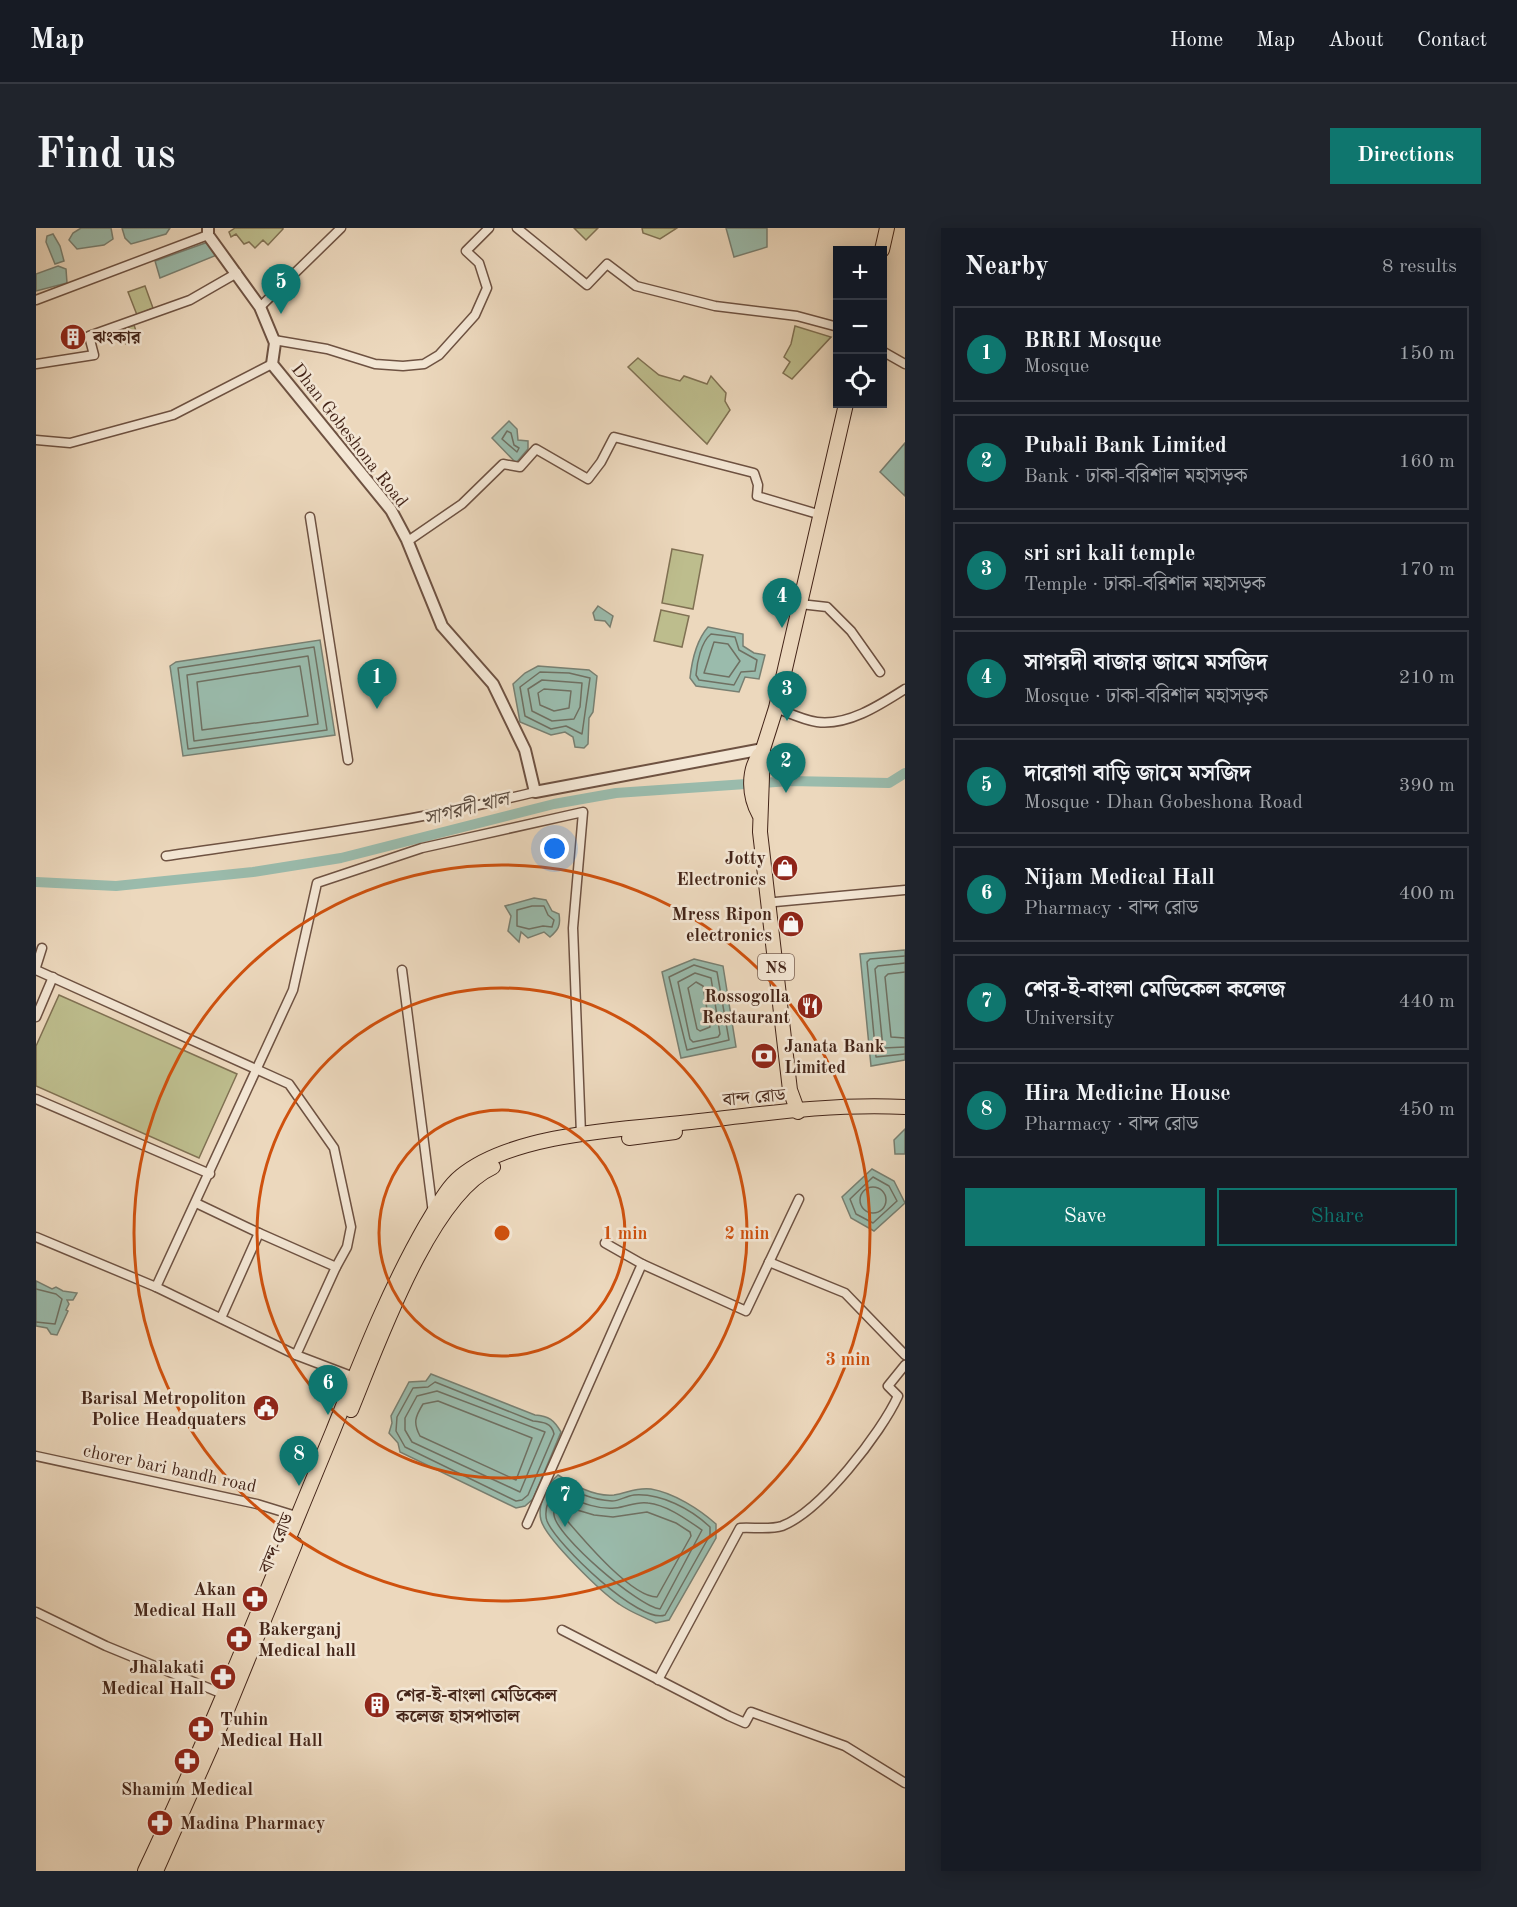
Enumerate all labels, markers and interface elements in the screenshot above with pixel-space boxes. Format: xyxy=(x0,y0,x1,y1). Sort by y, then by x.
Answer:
text: Map xyxy=(30,27,84,55)
text: Home xyxy=(1170,30,1223,51)
text: Map xyxy=(1256,30,1295,51)
text: About xyxy=(1328,30,1384,51)
text: Contact xyxy=(1417,30,1487,51)
button: Directions xyxy=(1330,128,1481,184)
text: Find us xyxy=(36,135,175,177)
map controls xyxy=(833,246,887,408)
button: + xyxy=(833,246,887,300)
text: Nearby xyxy=(965,254,1049,280)
text: 8 results xyxy=(1382,257,1457,277)
pin: 5 xyxy=(262,264,300,314)
button: − xyxy=(833,300,887,354)
building icon: ঝংকার xyxy=(58,322,88,352)
place label: ঝংকার xyxy=(92,329,142,347)
text: BRRI Mosque xyxy=(1024,330,1162,352)
text: 1 xyxy=(981,344,992,364)
text: 150 m xyxy=(1399,344,1455,364)
button: locate xyxy=(833,354,887,408)
text: Mosque xyxy=(1024,357,1089,377)
street label: Dhan Gobeshona Road xyxy=(288,360,411,511)
text: Pubali Bank Limited xyxy=(1024,435,1227,457)
text: 2 xyxy=(981,452,992,472)
text: 160 m xyxy=(1399,452,1455,472)
text: Bank · ঢাকা-বরিশাল মহাসড়ক xyxy=(1024,467,1248,487)
text: sri sri kali temple xyxy=(1024,543,1195,565)
text: 3 xyxy=(981,560,992,580)
text: 170 m xyxy=(1399,560,1455,580)
text: Temple · ঢাকা-বরিশাল মহাসড়ক xyxy=(1024,575,1266,595)
pin: 4 xyxy=(762,578,802,628)
text: সাগরদী বাজার জামে মসজিদ xyxy=(1024,652,1268,674)
pin: 1 xyxy=(358,660,396,709)
text: 4 xyxy=(981,668,992,688)
text: 210 m xyxy=(1399,668,1455,688)
pin: 3 xyxy=(768,672,807,721)
text: Mosque · ঢাকা-বরিশাল মহাসড়ক xyxy=(1024,687,1268,707)
pin: 2 xyxy=(766,744,806,793)
text: দারোগা বাড়ি জামে মসজিদ xyxy=(1024,763,1251,785)
text: 5 xyxy=(981,776,992,796)
text: 390 m xyxy=(1399,776,1455,796)
water label: সাগরদী খাল xyxy=(421,785,515,830)
text: Mosque · Dhan Gobeshona Road xyxy=(1024,793,1303,813)
your location xyxy=(540,834,569,863)
place label: Jotty Electronics xyxy=(676,850,766,889)
shop icon: Jotty Electronics xyxy=(770,853,800,883)
text: Nijam Medical Hall xyxy=(1024,867,1215,889)
text: 6 xyxy=(981,884,992,904)
text: 400 m xyxy=(1399,884,1455,904)
text: Pharmacy · বান্দ রোড xyxy=(1024,899,1198,919)
place label: Mress Ripon electronics xyxy=(672,906,772,945)
shop icon: Mress Ripon electronics xyxy=(776,909,806,939)
road number: N8 xyxy=(758,954,794,980)
text: শের-ই-বাংলা মেডিকেল কলেজ xyxy=(1024,979,1286,1001)
place label: Rossogolla Restaurant xyxy=(702,988,790,1027)
restaurant icon: Rossogolla Restaurant xyxy=(795,991,825,1021)
text: 7 xyxy=(981,992,992,1012)
text: 440 m xyxy=(1399,992,1455,1012)
text: University xyxy=(1024,1009,1115,1029)
place label: Janata Bank Limited xyxy=(784,1038,885,1077)
bank icon: Janata Bank Limited xyxy=(749,1041,779,1071)
text: Hira Medicine House xyxy=(1024,1083,1231,1105)
street label: বান্দ রোড xyxy=(721,1086,787,1110)
text: 8 xyxy=(981,1100,992,1120)
text: 450 m xyxy=(1399,1100,1455,1120)
text: Pharmacy · বান্দ রোড xyxy=(1024,1115,1198,1135)
button: Save xyxy=(965,1188,1205,1246)
button: Share xyxy=(1217,1188,1457,1246)
centre of rings xyxy=(492,1223,512,1243)
text: 1 min xyxy=(602,1225,648,1243)
text: 2 min xyxy=(724,1225,770,1243)
text: 3 min xyxy=(825,1351,871,1369)
pin: 6 xyxy=(308,1366,348,1415)
place label: Barisal Metropoliton Police Headquaters xyxy=(80,1390,246,1429)
public building icon: Barisal Metropoliton Police Headquaters xyxy=(251,1393,281,1423)
pin: 8 xyxy=(280,1436,318,1486)
street label: chorer bari bandh road xyxy=(82,1442,258,1496)
pin: 7 xyxy=(546,1478,584,1527)
street label: বান্দ রোড xyxy=(256,1510,297,1577)
place label: Akan Medical Hall xyxy=(133,1581,236,1620)
pharmacy icon: Akan Medical Hall xyxy=(240,1584,270,1614)
place label: Bakerganj Medical hall xyxy=(258,1621,356,1660)
pharmacy icon: Bakerganj Medical hall xyxy=(224,1624,254,1654)
place label: Jhalakati Medical Hall xyxy=(101,1659,204,1698)
pharmacy icon: Jhalakati Medical Hall xyxy=(208,1662,238,1692)
place label: শের-ই-বাংলা মেডিকেল কলেজ হাসপাতাল xyxy=(395,1684,558,1726)
building icon: শের-ই-বাংলা মেডিকেল কলেজ হাসপাতাল xyxy=(362,1690,392,1720)
place label: Tuhin Medical Hall xyxy=(220,1711,323,1750)
pharmacy icon: Tuhin Medical Hall xyxy=(186,1714,216,1744)
pharmacy icon: Shamim Medical xyxy=(172,1746,202,1776)
place label: Shamim Medical xyxy=(121,1781,254,1799)
pharmacy icon: Madina Pharmacy xyxy=(145,1808,175,1838)
place label: Madina Pharmacy xyxy=(180,1815,325,1833)

